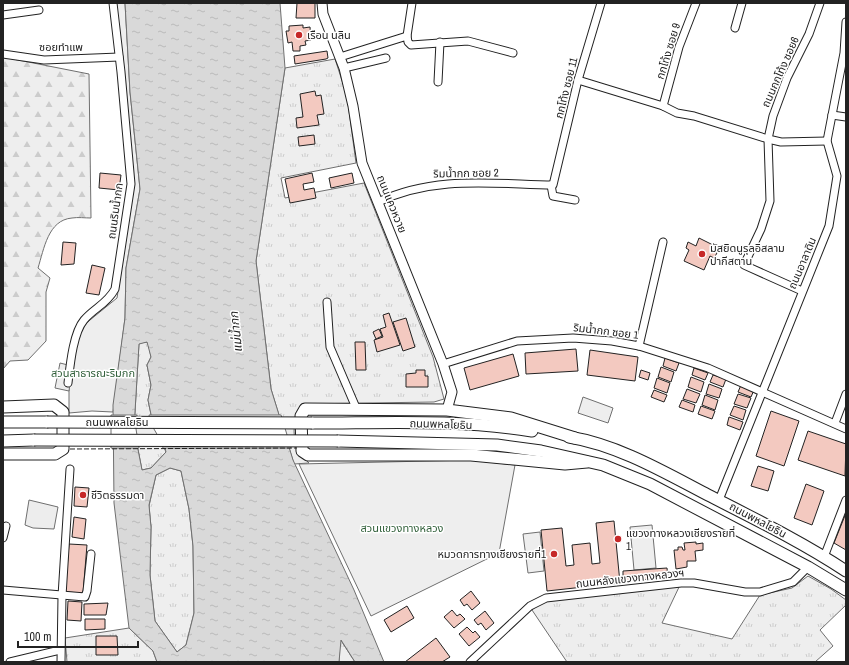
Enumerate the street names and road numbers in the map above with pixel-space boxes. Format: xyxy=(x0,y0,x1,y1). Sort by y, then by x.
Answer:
street label: กกโท้ง ซอย 9 xyxy=(653,21,683,81)
street label: ถนนกกโท้ง ซอย6 xyxy=(758,35,802,109)
street label: ซอยทำแพ xyxy=(39,40,83,54)
street label: กกโท้ง ซอย 11 xyxy=(552,56,580,120)
street label: ริมน้ำกก ซอย 2 xyxy=(433,164,499,181)
street label: ถนนแควหวาย xyxy=(374,173,410,235)
street label: ถนนริมน้ำกก xyxy=(103,182,126,240)
street label: ถนนอาลาดิน xyxy=(785,235,819,291)
street label: ริมน้ำกก ซอย 1 xyxy=(573,319,639,342)
street label: ถนนพหลโยธิน xyxy=(86,415,148,429)
street label: ถนนพหลโยธิน xyxy=(409,416,473,432)
street label: ถนนพหลโยธิน xyxy=(727,499,789,541)
street label: ถนนหลังแขวงทางหลวงฯ xyxy=(575,565,685,591)

